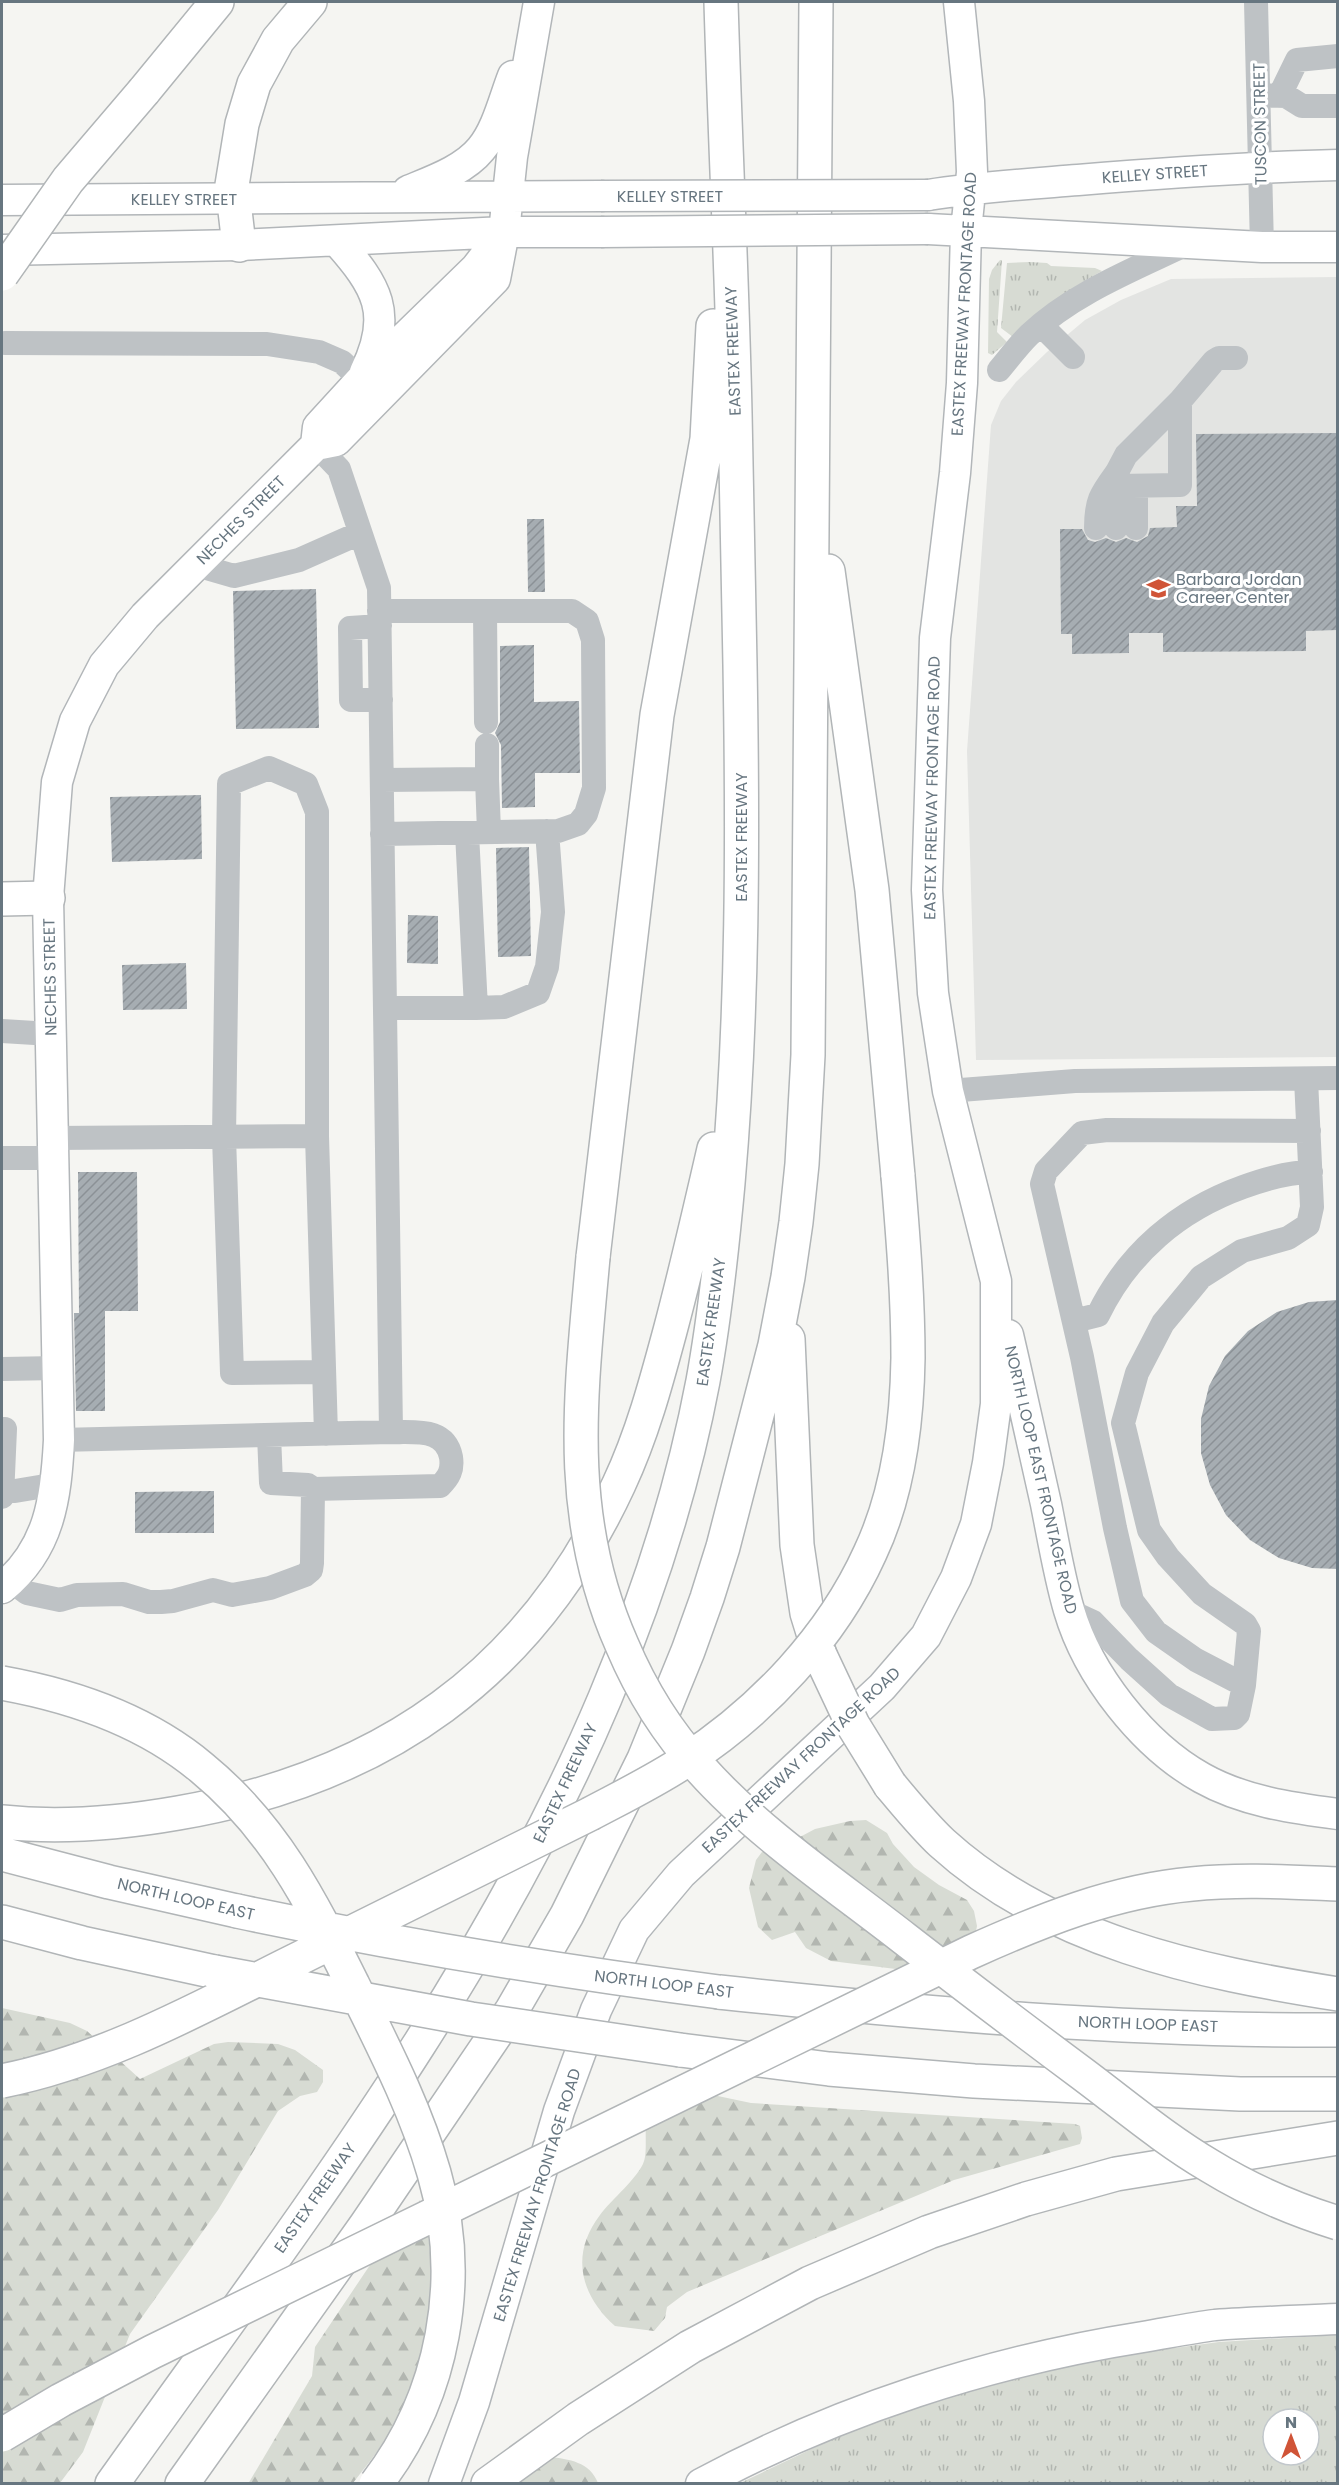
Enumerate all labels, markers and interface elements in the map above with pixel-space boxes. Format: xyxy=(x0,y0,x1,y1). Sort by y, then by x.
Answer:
street label: TUSCON STREET xyxy=(1247,62,1273,185)
street label: KELLEY STREET xyxy=(1101,159,1209,189)
street label: EASTEX FREEWAY FRONTAGE ROAD xyxy=(946,172,982,436)
street label: KELLEY STREET xyxy=(617,185,723,208)
street label: KELLEY STREET xyxy=(131,188,237,211)
street label: EASTEX FREEWAY xyxy=(719,285,747,416)
street label: NECHES STREET xyxy=(191,470,291,570)
place label: Barbara Jordan Career Center xyxy=(1176,568,1302,609)
school or university icon: Barbara Jordan Career Center xyxy=(1145,575,1171,601)
street label: EASTEX FREEWAY FRONTAGE ROAD xyxy=(918,656,946,920)
street label: EASTEX FREEWAY xyxy=(730,772,753,902)
street label: NECHES STREET xyxy=(37,918,63,1036)
street label: EASTEX FREEWAY xyxy=(691,1256,731,1388)
street label: NORTH LOOP EAST FRONTAGE ROAD xyxy=(999,1344,1083,1616)
street label: EASTEX FREEWAY FRONTAGE ROAD xyxy=(697,1662,905,1858)
street label: EASTEX FREEWAY xyxy=(527,1719,603,1847)
street label: NORTH LOOP EAST xyxy=(115,1872,257,1926)
street label: NORTH LOOP EAST xyxy=(593,1964,735,2004)
street label: NORTH LOOP EAST xyxy=(1078,2010,1219,2038)
street label: EASTEX FREEWAY FRONTAGE ROAD xyxy=(487,2065,587,2325)
street label: EASTEX FREEWAY xyxy=(268,2138,362,2258)
north arrow xyxy=(1261,2407,1321,2467)
text: N xyxy=(1285,2411,1297,2434)

